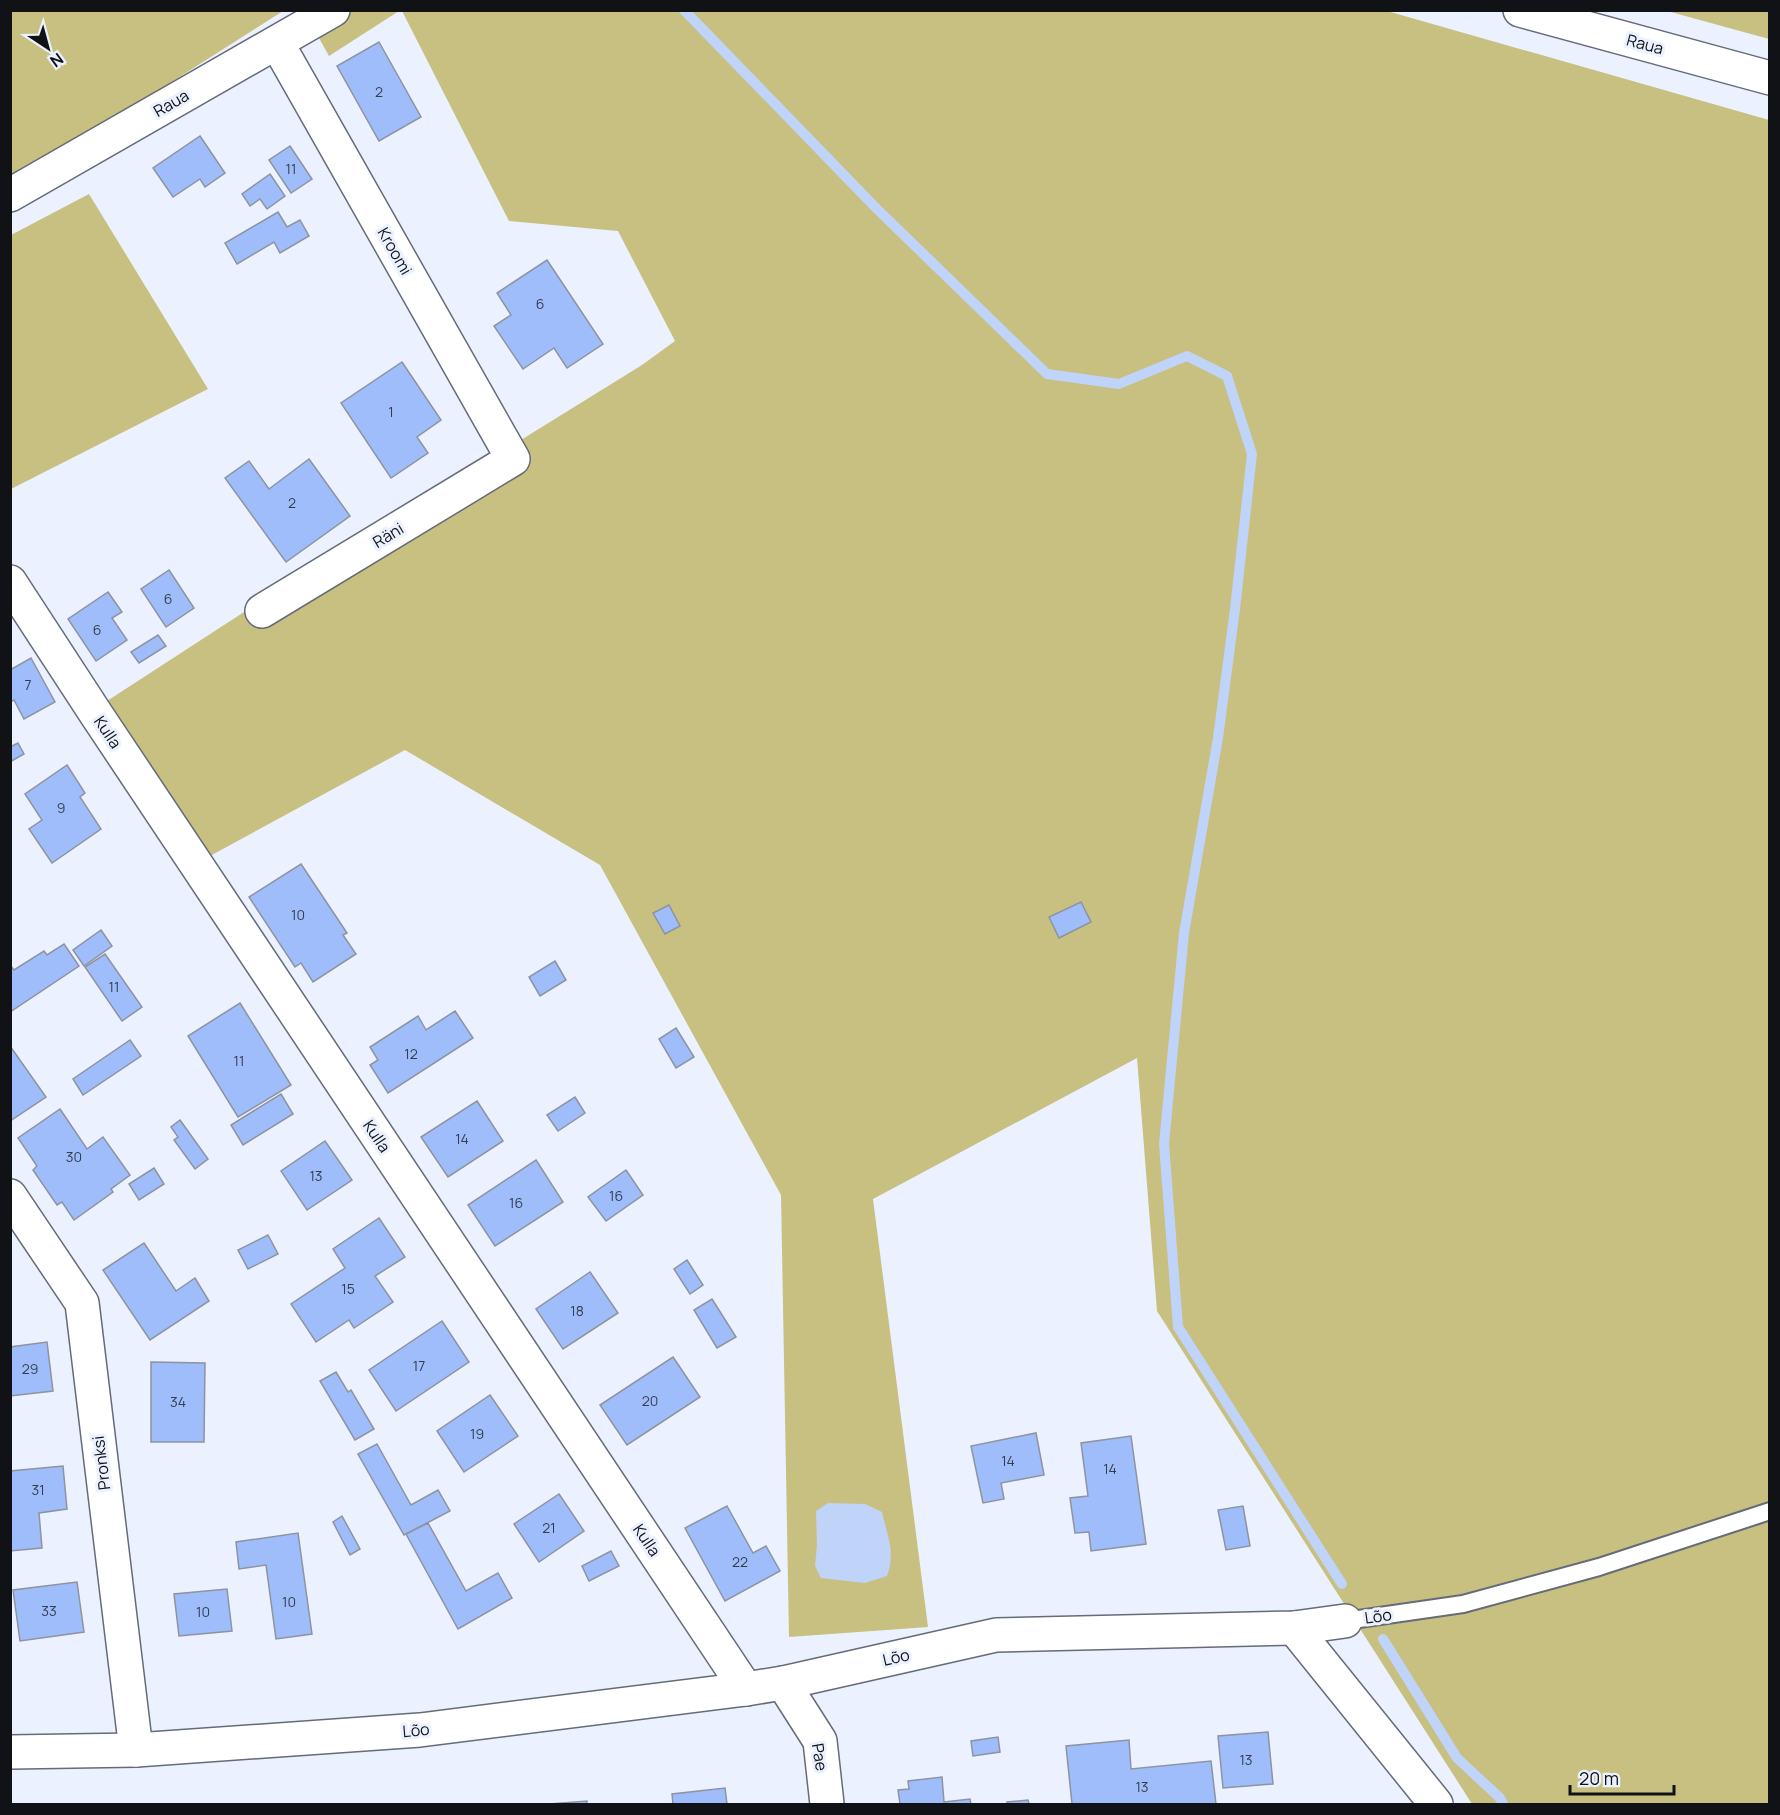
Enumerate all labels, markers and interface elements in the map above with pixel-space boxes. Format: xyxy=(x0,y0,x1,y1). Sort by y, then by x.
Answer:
north arrow xyxy=(18,18,78,78)
street label: Raua xyxy=(1624,29,1666,59)
text: N xyxy=(46,48,68,72)
house number: 2 xyxy=(375,82,383,101)
street label: Raua xyxy=(149,84,193,122)
house number: 11 xyxy=(286,159,296,178)
street label: Kroomi xyxy=(373,223,417,279)
house number: 6 xyxy=(536,294,544,313)
house number: 1 xyxy=(388,402,394,421)
house number: 2 xyxy=(288,493,296,512)
street label: Räni xyxy=(369,517,407,553)
house number: 6 xyxy=(164,589,172,608)
house number: 6 xyxy=(93,620,101,639)
house number: 7 xyxy=(24,675,32,694)
street label: Kulla xyxy=(89,711,127,753)
house number: 9 xyxy=(57,798,65,817)
house number: 10 xyxy=(291,905,305,924)
house number: 11 xyxy=(109,977,119,996)
house number: 12 xyxy=(404,1044,418,1063)
house number: 11 xyxy=(234,1051,244,1070)
street label: Kulla xyxy=(358,1115,396,1157)
house number: 14 xyxy=(455,1129,469,1148)
house number: 30 xyxy=(66,1147,82,1166)
house number: 13 xyxy=(309,1166,323,1185)
house number: 16 xyxy=(609,1186,623,1205)
house number: 16 xyxy=(509,1193,523,1212)
house number: 15 xyxy=(341,1279,355,1298)
house number: 18 xyxy=(570,1301,584,1320)
house number: 17 xyxy=(413,1356,425,1375)
house number: 29 xyxy=(22,1359,38,1378)
house number: 20 xyxy=(642,1391,658,1410)
house number: 34 xyxy=(170,1392,186,1411)
house number: 19 xyxy=(470,1424,484,1443)
street label: Pronksi xyxy=(87,1435,115,1491)
house number: 14 xyxy=(1001,1451,1015,1470)
house number: 14 xyxy=(1103,1459,1117,1478)
house number: 31 xyxy=(31,1480,45,1499)
house number: 21 xyxy=(542,1518,556,1537)
street label: Kulla xyxy=(628,1519,666,1561)
house number: 22 xyxy=(732,1552,748,1571)
house number: 10 xyxy=(282,1592,296,1611)
house number: 33 xyxy=(41,1601,57,1620)
house number: 10 xyxy=(196,1602,210,1621)
street label: Lõo xyxy=(1363,1603,1393,1629)
street label: Lõo xyxy=(880,1643,912,1671)
street label: Lõo xyxy=(402,1718,430,1742)
street label: Pae xyxy=(807,1742,833,1772)
house number: 13 xyxy=(1239,1750,1253,1769)
scale bar xyxy=(1570,1758,1674,1796)
text: 20 m xyxy=(1579,1766,1619,1790)
house number: 13 xyxy=(1135,1777,1149,1796)

